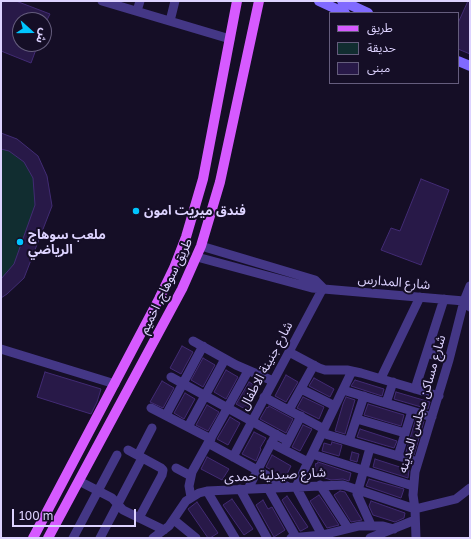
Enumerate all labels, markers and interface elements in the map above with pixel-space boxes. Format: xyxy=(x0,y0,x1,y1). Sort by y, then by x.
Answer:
north arrow xyxy=(12,12,52,52)
legend xyxy=(329,12,459,84)
text: طريق xyxy=(367,20,393,35)
text: ش xyxy=(34,27,52,45)
text: حديقة xyxy=(367,40,396,55)
text: مبنى xyxy=(367,60,390,75)
place label: فندق ميريت امون xyxy=(144,203,246,219)
marker: فندق ميريت امون xyxy=(131,206,141,216)
place label: ملعب سوهاج الرياضي xyxy=(28,227,106,258)
street label: طريق سوهاج, اخميم xyxy=(136,236,196,336)
marker: ملعب سوهاج الرياضي xyxy=(15,237,25,247)
street label: شارع المدارس xyxy=(357,271,431,293)
street label: شارع جنينة الاطفال xyxy=(236,319,296,413)
street label: شارع مساكن مجلس المدينه xyxy=(395,333,449,475)
street label: شارع صيدلية حمدى xyxy=(224,465,326,485)
scale bar xyxy=(14,501,138,527)
text: 100 m xyxy=(19,508,53,523)

